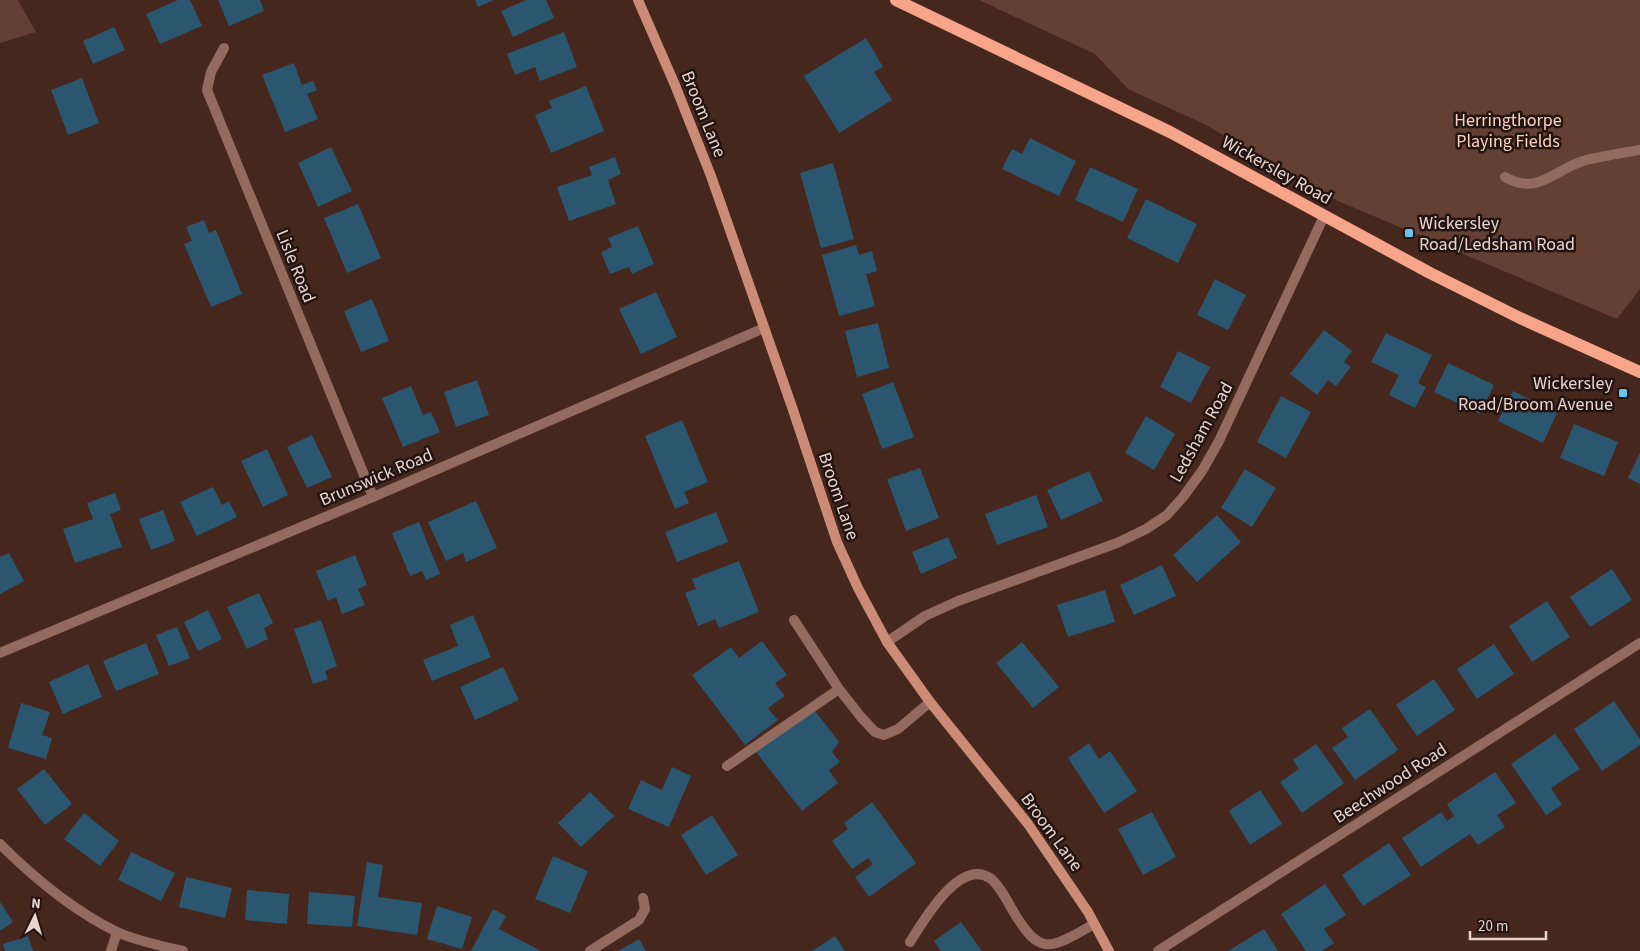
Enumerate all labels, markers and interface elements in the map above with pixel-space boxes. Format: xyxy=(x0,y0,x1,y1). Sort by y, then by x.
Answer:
street label: Broom Lane xyxy=(675,67,732,161)
park label: Herringthorpe Playing Fields xyxy=(1454,108,1562,154)
street label: Wickersley Road xyxy=(1217,130,1336,211)
place label: Wickersley Road/Ledsham Road xyxy=(1419,211,1575,257)
street label: Lisle Road xyxy=(270,226,321,306)
marker: Wickersley Road/Ledsham Road xyxy=(1403,227,1415,239)
place label: Wickersley Road/Broom Avenue xyxy=(1458,371,1614,417)
street label: Ledsham Road xyxy=(1164,378,1239,487)
marker: Wickersley Road/Broom Avenue xyxy=(1617,387,1629,399)
street label: Brunswick Road xyxy=(316,442,437,513)
street label: Broom Lane xyxy=(812,449,865,543)
street label: Beechwood Road xyxy=(1329,737,1452,830)
street label: Broom Lane xyxy=(1015,788,1089,877)
north arrow xyxy=(10,891,60,941)
text: N xyxy=(31,894,42,914)
scale bar xyxy=(1470,908,1546,940)
text: 20 m xyxy=(1478,916,1508,937)

